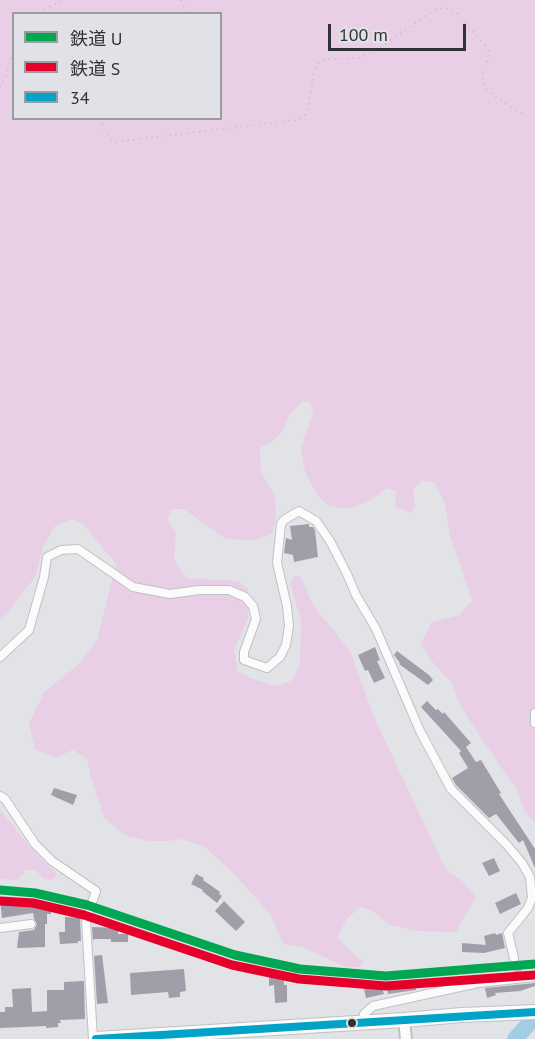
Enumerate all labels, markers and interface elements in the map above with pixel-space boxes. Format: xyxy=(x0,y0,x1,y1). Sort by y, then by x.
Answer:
legend xyxy=(12,12,222,120)
scale bar xyxy=(331,12,469,50)
text: 100 m xyxy=(339,23,388,46)
text: 鉄道 U xyxy=(70,27,123,50)
text: 鉄道 S xyxy=(70,57,120,80)
text: 34 xyxy=(70,86,90,109)
unlabelled marker xyxy=(346,1017,358,1029)

